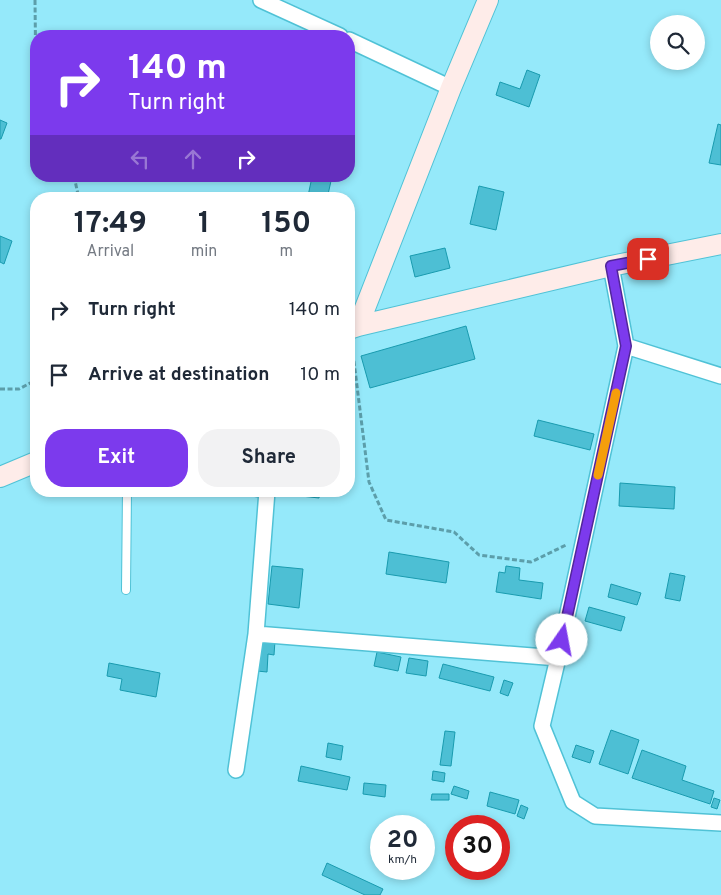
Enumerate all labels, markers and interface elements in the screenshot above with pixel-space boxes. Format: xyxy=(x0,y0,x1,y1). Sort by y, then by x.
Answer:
map controls xyxy=(650,15,705,70)
button: search xyxy=(650,15,705,70)
text: 140 m xyxy=(128,47,227,91)
icon: right xyxy=(45,50,110,115)
text: Turn right xyxy=(128,90,225,117)
icon: left xyxy=(126,145,154,173)
icon: ahead xyxy=(179,145,207,173)
icon: right xyxy=(232,145,260,173)
text: 17:49 xyxy=(74,206,147,243)
text: 1 xyxy=(198,206,210,243)
text: 150 xyxy=(261,206,311,243)
pin xyxy=(627,238,669,280)
text: Arrival xyxy=(87,242,134,262)
text: min xyxy=(191,242,217,262)
text: m xyxy=(279,242,293,262)
icon: arrive xyxy=(634,245,662,273)
icon: right xyxy=(45,296,73,324)
text: Turn right xyxy=(88,298,176,322)
text: 140 m xyxy=(289,298,340,322)
icon: arrive xyxy=(45,361,73,389)
text: Arrive at destination xyxy=(88,363,269,387)
text: 10 m xyxy=(300,363,340,387)
button: Exit xyxy=(45,429,188,487)
button: Share xyxy=(198,429,340,487)
position arrow xyxy=(535,613,587,665)
speed limit sign: 30 xyxy=(445,815,510,880)
text: 20 xyxy=(387,825,418,857)
text: km/h xyxy=(388,852,417,868)

